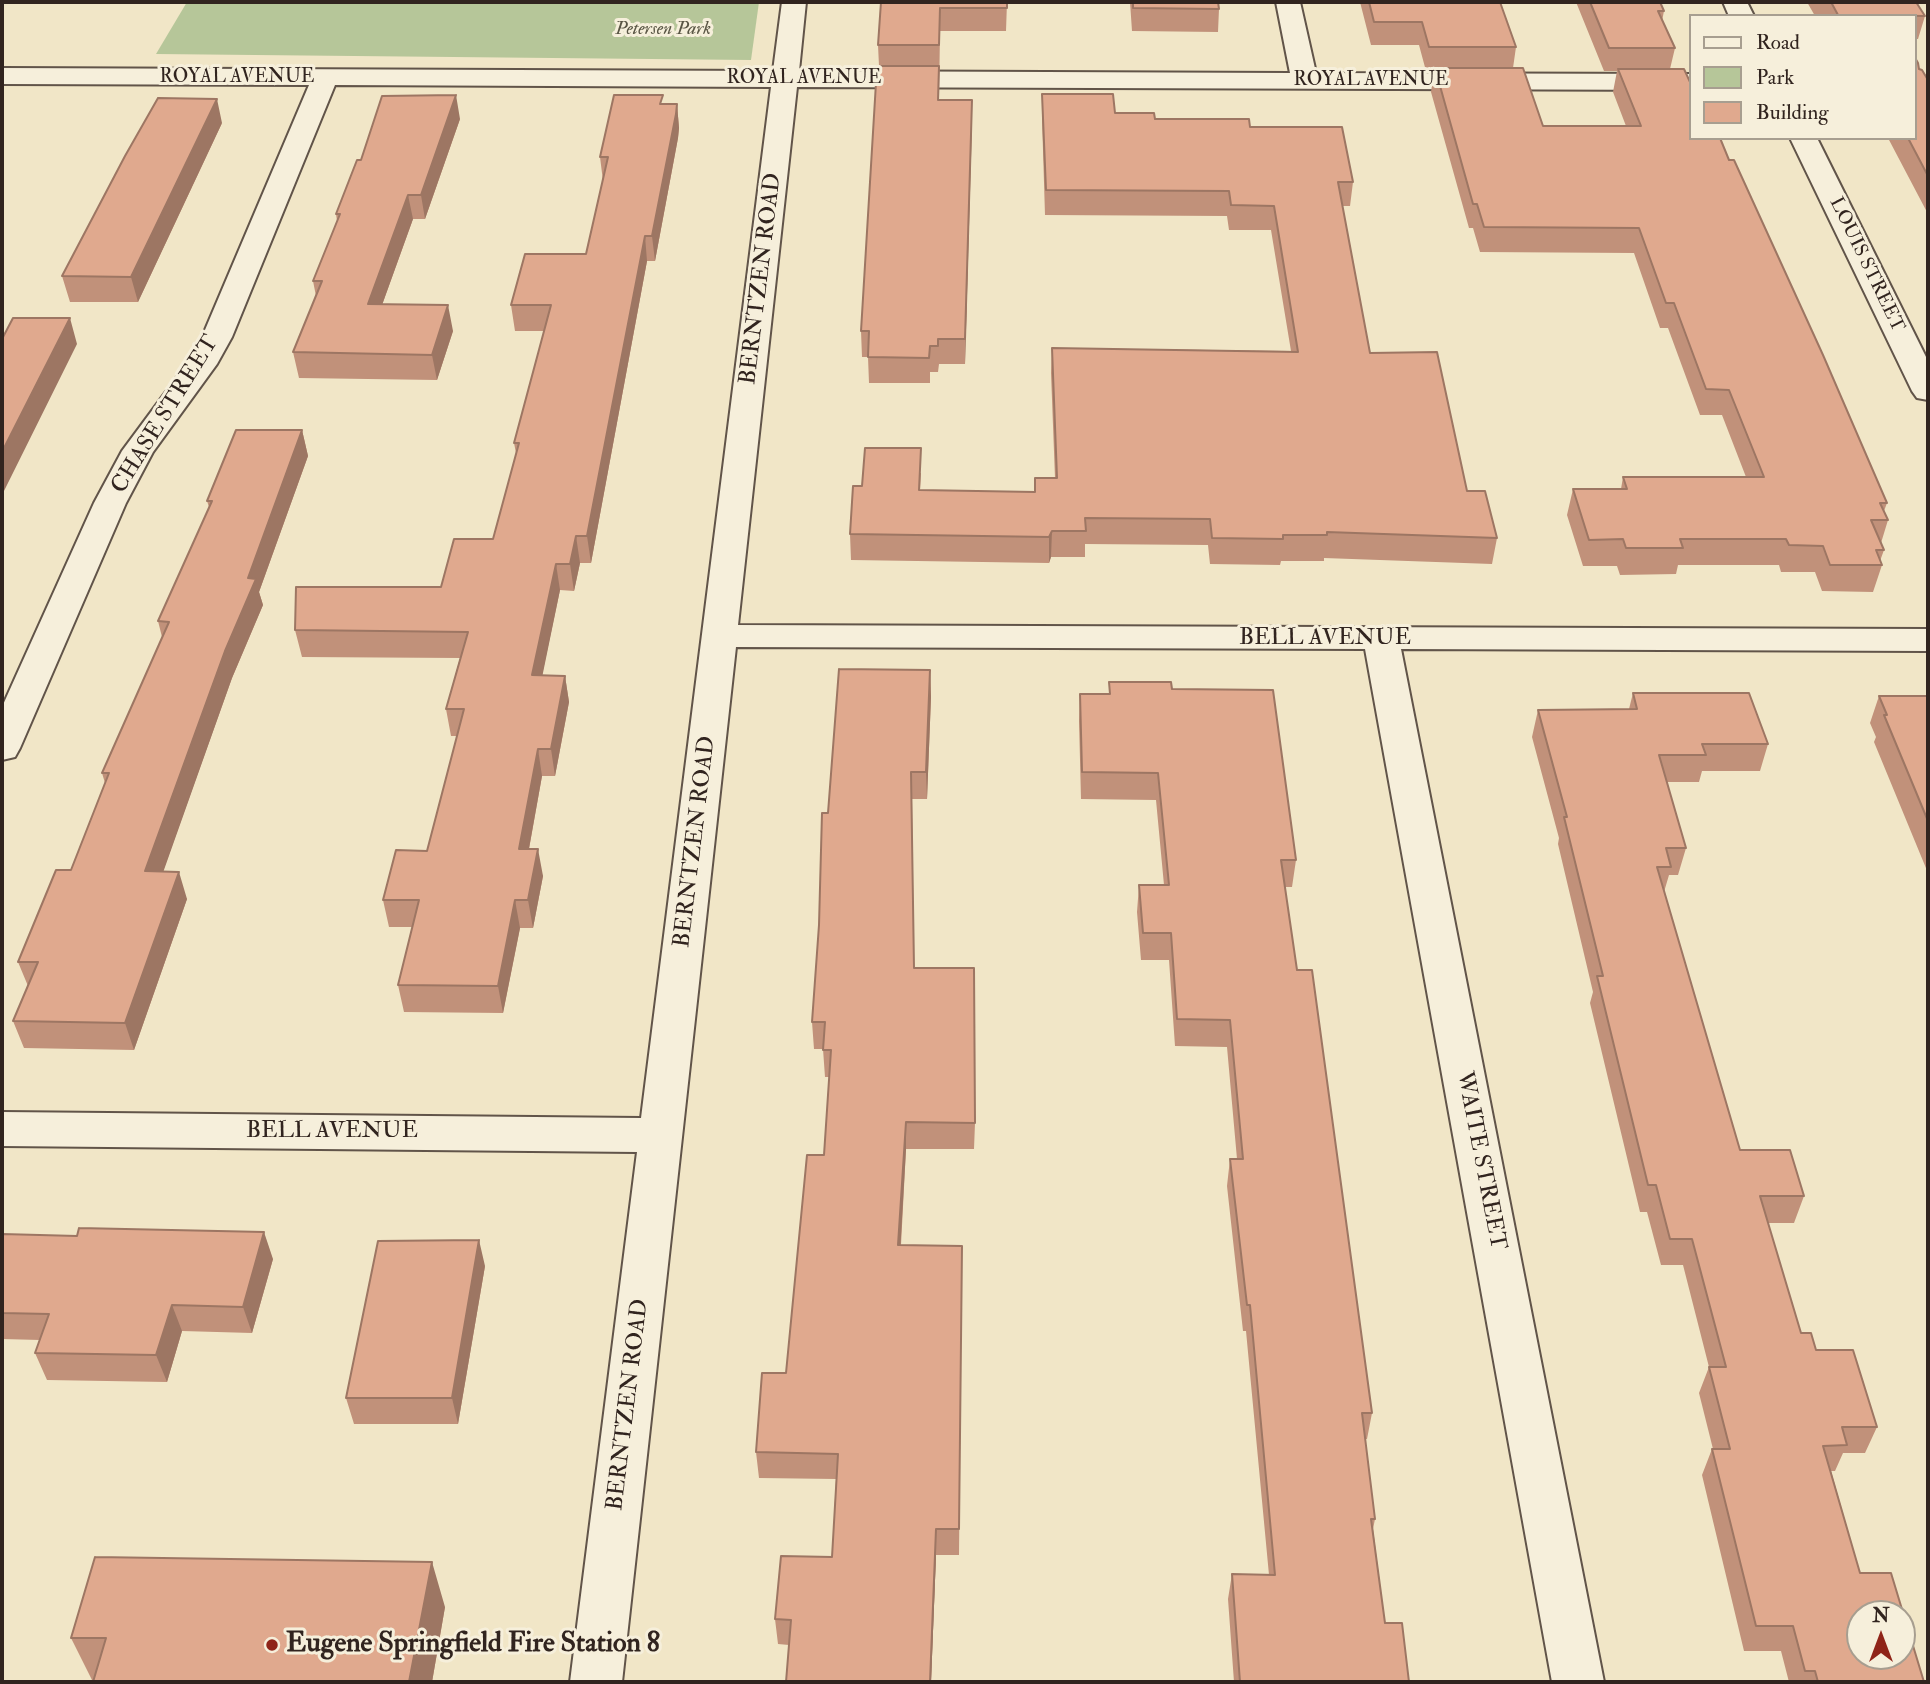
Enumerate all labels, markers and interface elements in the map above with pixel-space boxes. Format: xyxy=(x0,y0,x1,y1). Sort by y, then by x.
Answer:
legend xyxy=(1688,14,1916,140)
park label: Petersen Park xyxy=(615,19,711,41)
text: Road xyxy=(1756,29,1800,56)
text: Park xyxy=(1756,64,1794,91)
street label: ROYAL AVENUE xyxy=(159,67,315,89)
street label: ROYAL AVENUE xyxy=(726,68,882,90)
street label: ROYAL AVENUE xyxy=(1293,70,1449,92)
text: Building xyxy=(1756,99,1829,126)
street label: BERNTZEN ROAD xyxy=(735,172,789,386)
street label: LOUIS STREET xyxy=(1824,194,1908,336)
street label: CHASE STREET xyxy=(106,331,226,499)
street label: BELL AVENUE xyxy=(1239,625,1411,653)
street label: BERNTZEN ROAD xyxy=(669,735,723,949)
street label: WAITE STREET xyxy=(1449,1069,1511,1253)
street label: BELL AVENUE xyxy=(246,1118,418,1146)
street label: BERNTZEN ROAD xyxy=(602,1298,656,1512)
north arrow xyxy=(1846,1600,1916,1670)
text: N xyxy=(1872,1604,1890,1628)
place label: Eugene Springfield Fire Station 8 xyxy=(286,1628,660,1662)
marker: Eugene Springfield Fire Station 8 xyxy=(264,1637,280,1653)

